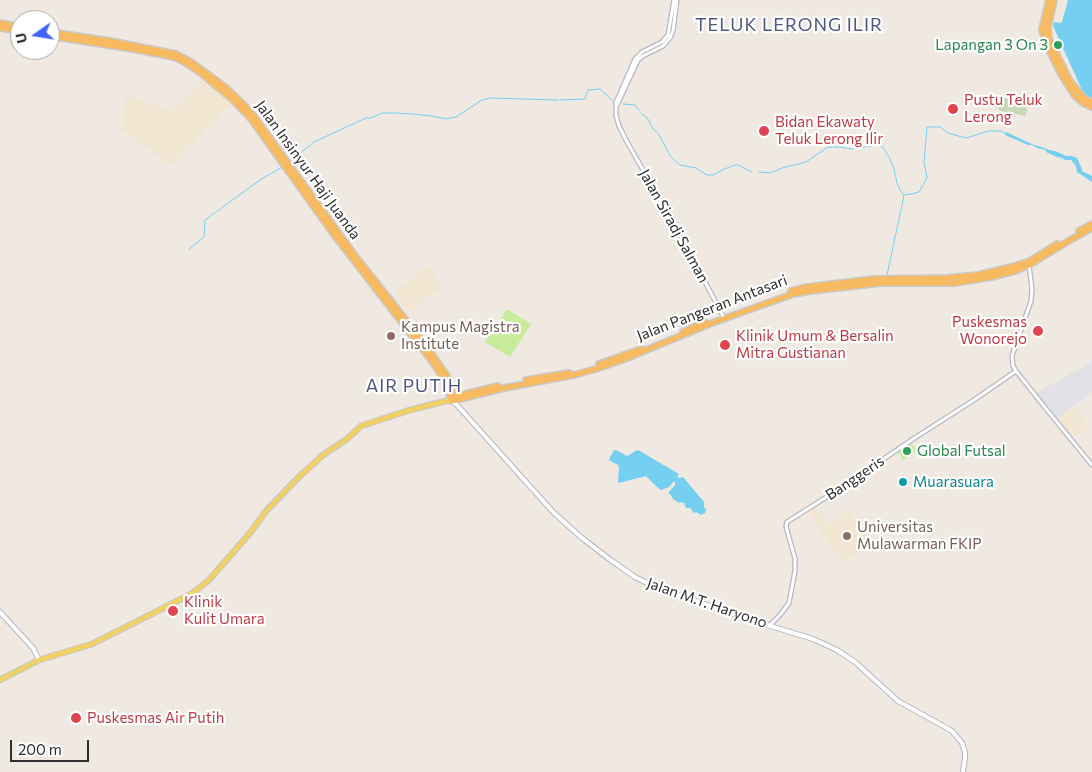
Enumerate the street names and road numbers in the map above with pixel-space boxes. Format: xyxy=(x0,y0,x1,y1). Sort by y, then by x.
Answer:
street label: Jalan Insinyur Haji Juanda xyxy=(251,97,365,243)
street label: Jalan Siradj Salman xyxy=(635,166,713,286)
street label: Jalan Pangeran Antasari xyxy=(634,271,790,345)
street label: Banggeris xyxy=(822,452,888,504)
street label: Jalan M.T. Haryono xyxy=(644,574,770,632)

